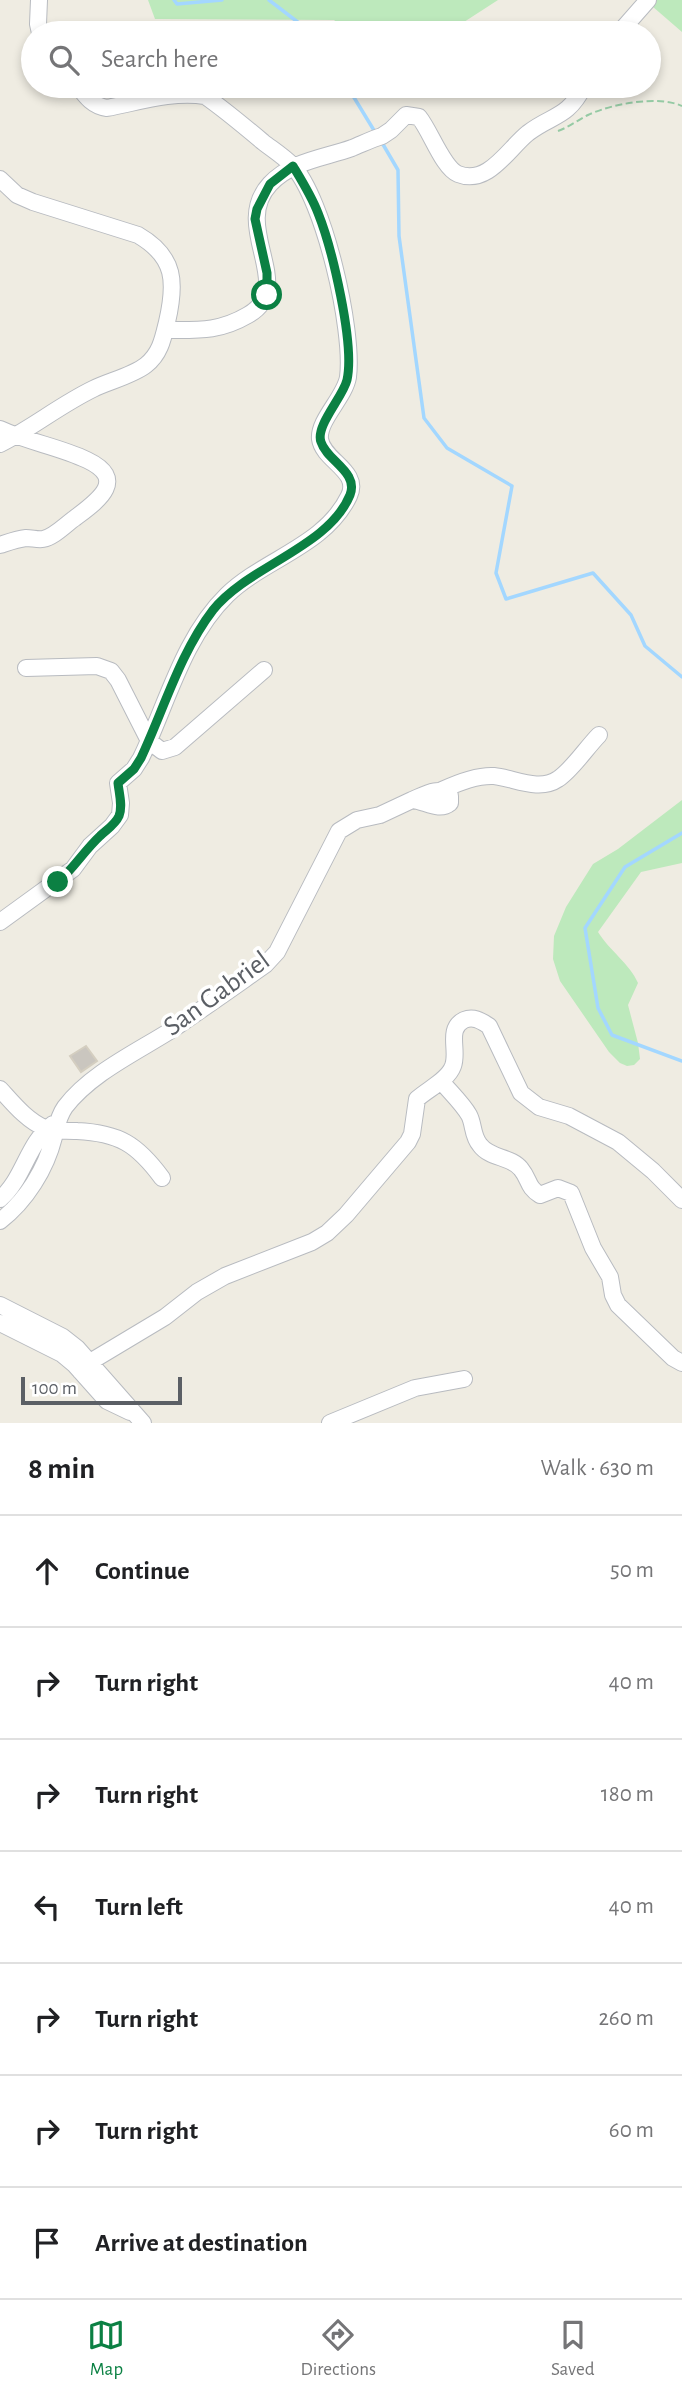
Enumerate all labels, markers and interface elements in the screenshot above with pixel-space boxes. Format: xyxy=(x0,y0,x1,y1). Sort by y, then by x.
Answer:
search box xyxy=(21,21,661,98)
icon: search xyxy=(45,41,83,79)
text: Search here xyxy=(101,46,219,72)
route start xyxy=(251,279,282,310)
route end xyxy=(42,866,73,897)
street label: San Gabriel xyxy=(159,946,275,1042)
scale bar xyxy=(21,1374,182,1406)
text: 100 m xyxy=(32,1379,77,1398)
text: 8 min xyxy=(28,1454,95,1484)
text: Walk · 630 m xyxy=(540,1457,654,1480)
icon: ahead xyxy=(28,1552,66,1590)
text: Continue xyxy=(95,1558,190,1584)
text: 50 m xyxy=(610,1559,654,1582)
icon: right xyxy=(28,1664,66,1702)
text: Turn right xyxy=(95,1670,198,1696)
text: 40 m xyxy=(609,1671,654,1694)
icon: right xyxy=(28,1776,66,1814)
text: Turn right xyxy=(95,1782,198,1808)
text: 180 m xyxy=(601,1783,654,1806)
icon: left xyxy=(28,1888,66,1926)
text: Turn left xyxy=(95,1894,183,1920)
text: 40 m xyxy=(609,1895,654,1918)
icon: right xyxy=(28,2000,66,2038)
text: Turn right xyxy=(95,2006,198,2032)
text: 260 m xyxy=(598,2007,654,2030)
icon: right xyxy=(28,2112,66,2150)
text: Turn right xyxy=(95,2118,198,2144)
text: 60 m xyxy=(609,2119,654,2142)
icon: arrive xyxy=(28,2224,66,2262)
text: Arrive at destination xyxy=(95,2230,308,2256)
tab: Map xyxy=(87,2316,125,2381)
tab: Directions xyxy=(300,2316,376,2381)
tab: Saved xyxy=(551,2316,595,2381)

